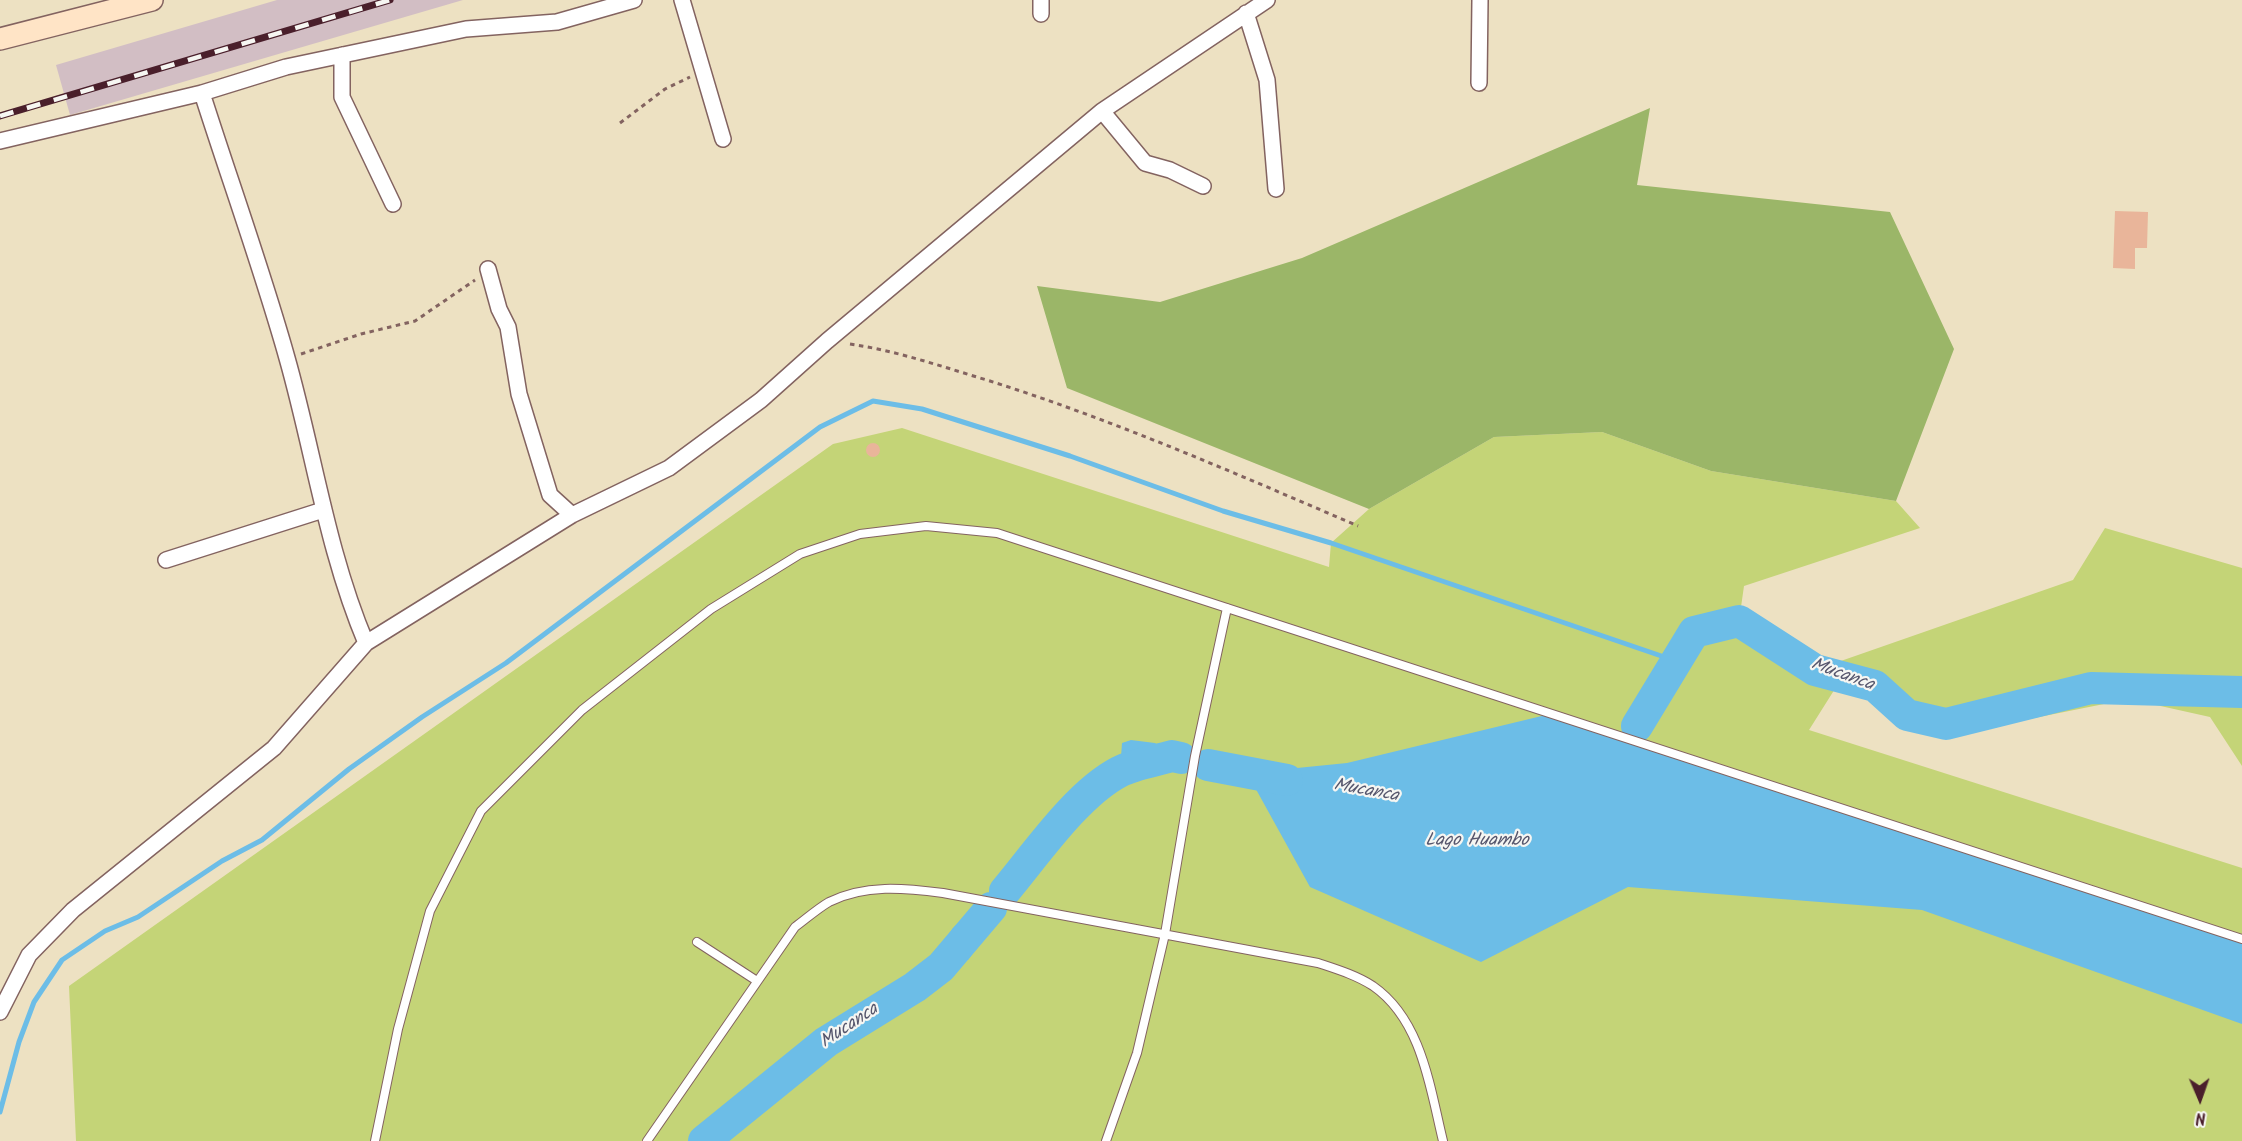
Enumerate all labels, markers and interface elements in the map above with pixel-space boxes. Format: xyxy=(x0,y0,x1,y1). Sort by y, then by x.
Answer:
water label: Mucanca xyxy=(1808,655,1876,697)
water label: Mucanca xyxy=(1332,776,1400,808)
water label: Lago Huambo xyxy=(1425,831,1529,853)
water label: Mucanca xyxy=(817,1000,883,1054)
north arrow xyxy=(2170,1069,2230,1129)
text: N xyxy=(2195,1105,2206,1130)

